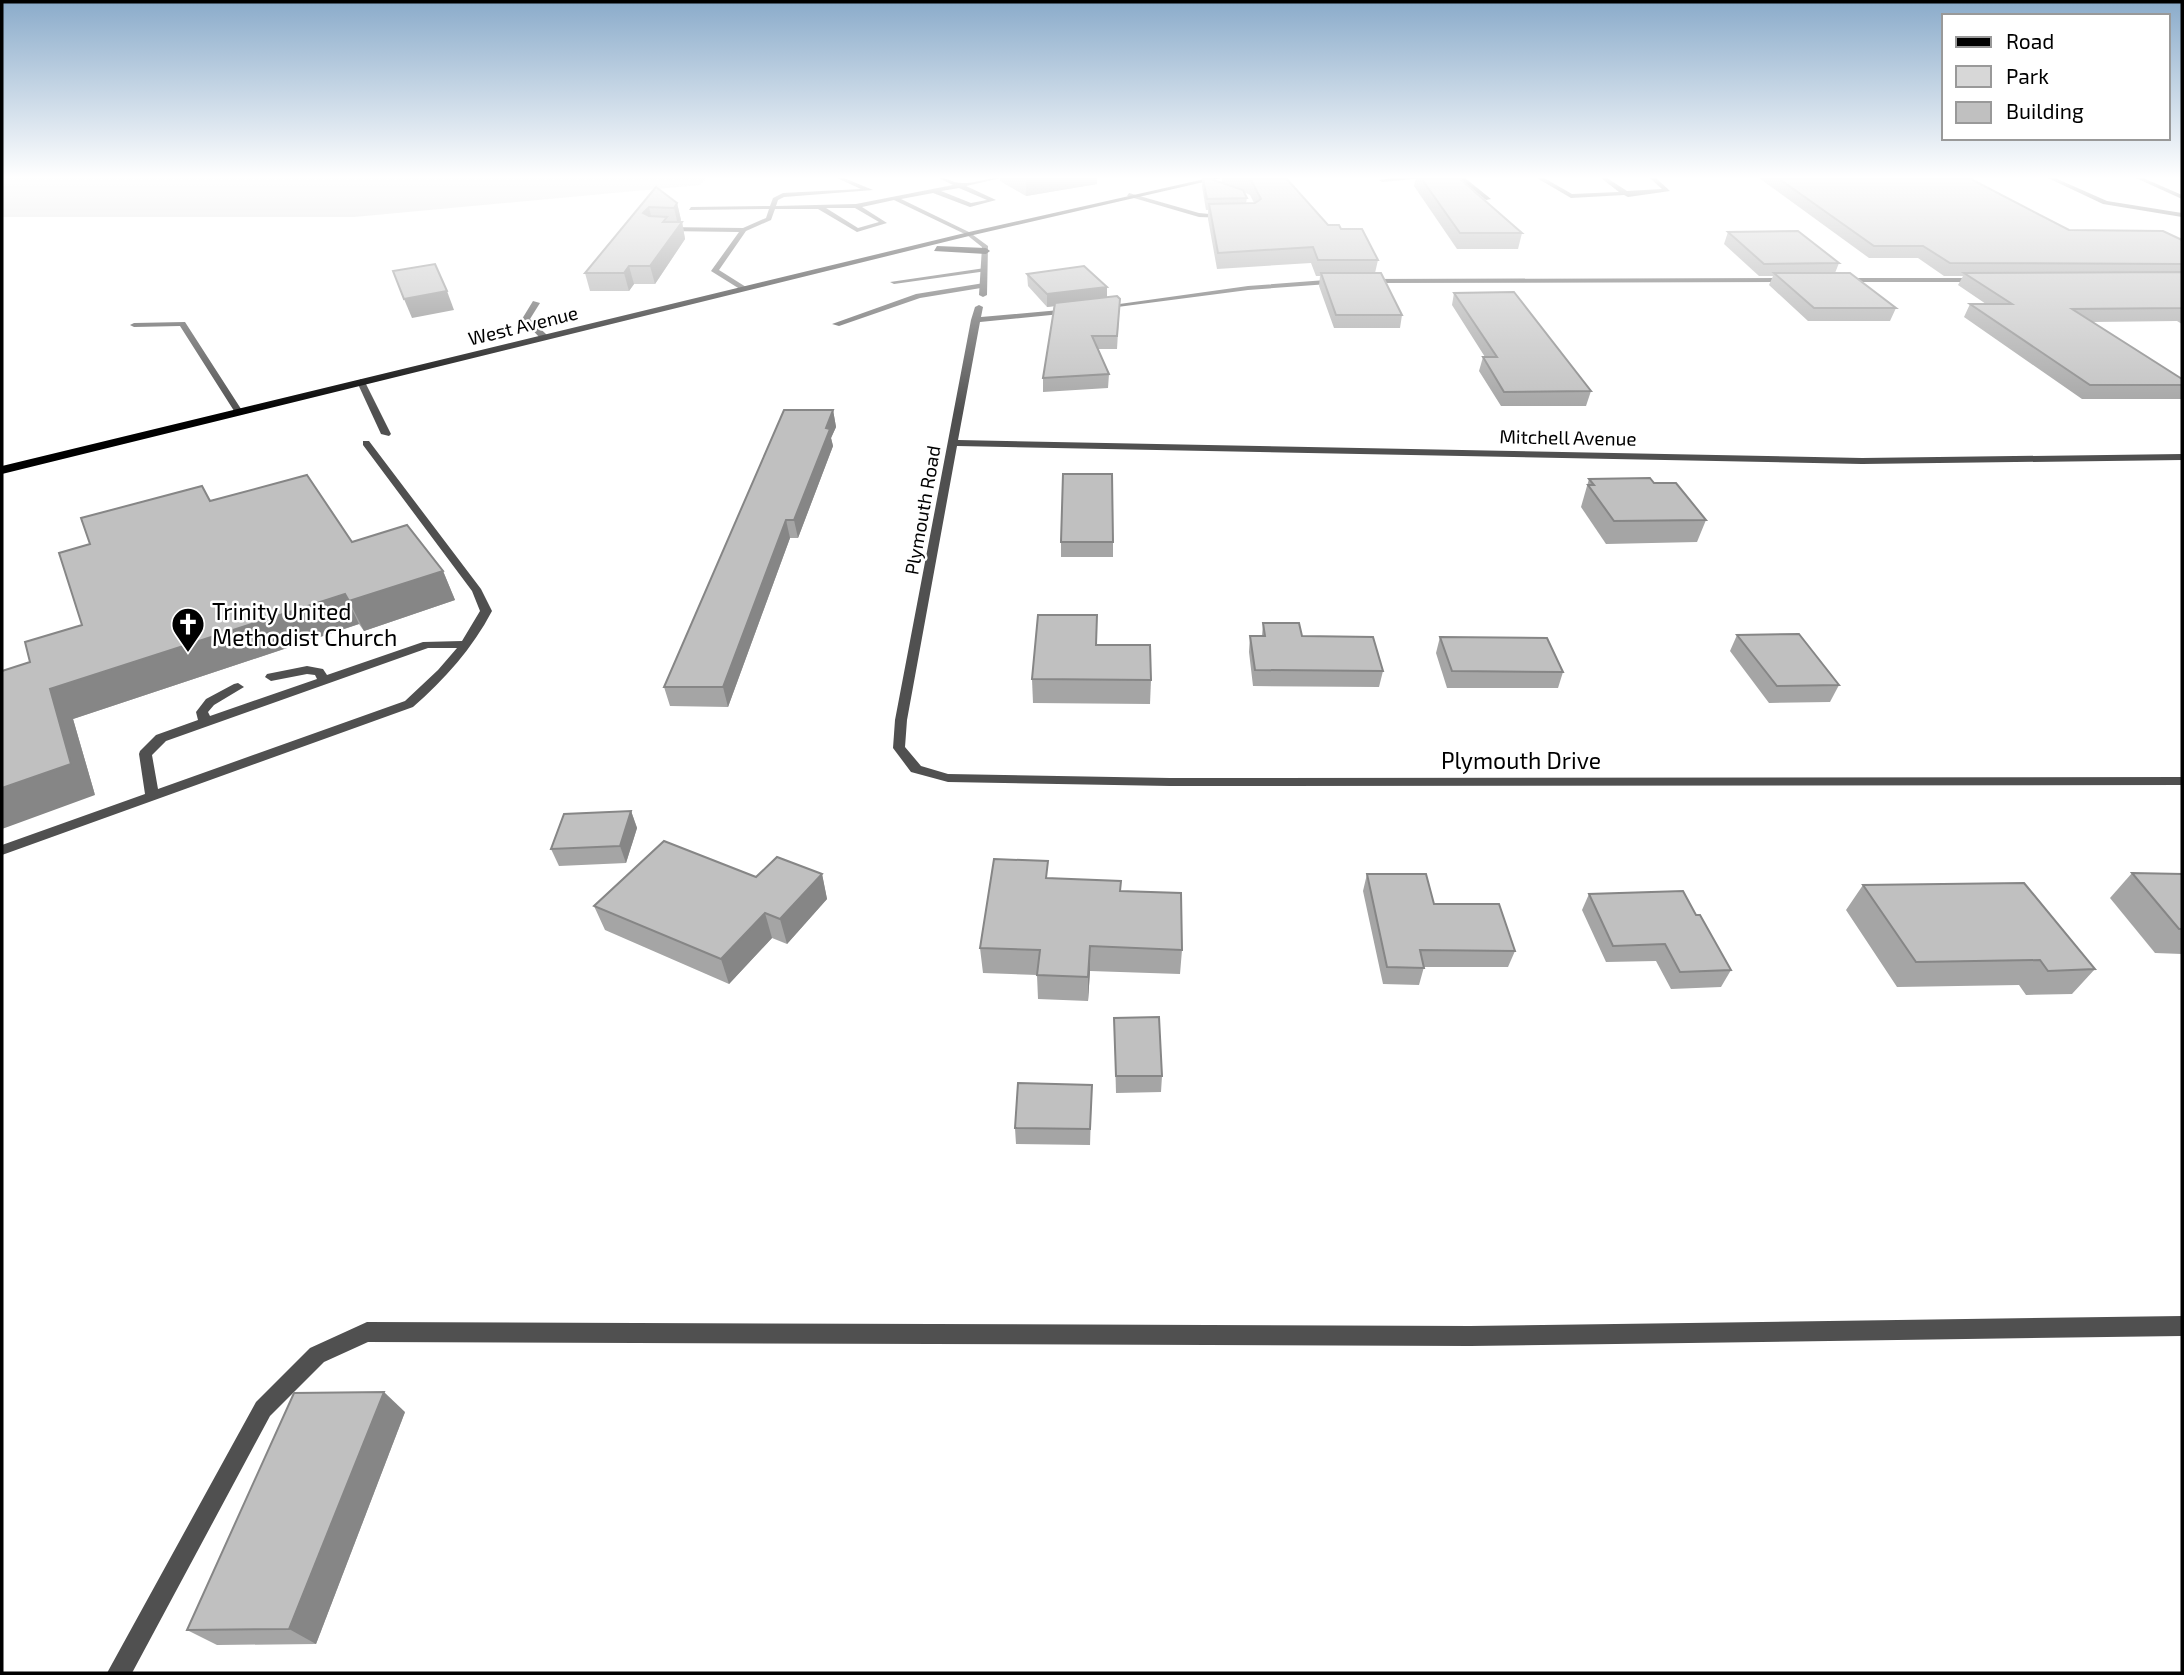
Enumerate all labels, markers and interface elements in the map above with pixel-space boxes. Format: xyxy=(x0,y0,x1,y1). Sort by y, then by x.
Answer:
legend xyxy=(1942,14,2170,140)
text: Road xyxy=(2006,28,2054,53)
text: Park xyxy=(2006,63,2049,88)
text: Building xyxy=(2006,98,2084,123)
street label: West Avenue xyxy=(466,300,580,350)
street label: Mitchell Avenue xyxy=(1499,424,1637,450)
street label: Plymouth Road xyxy=(899,443,945,577)
place label: Trinity United Methodist Church xyxy=(212,597,397,651)
church icon: Trinity United Methodist Church xyxy=(169,605,207,654)
street label: Plymouth Drive xyxy=(1441,746,1601,774)

